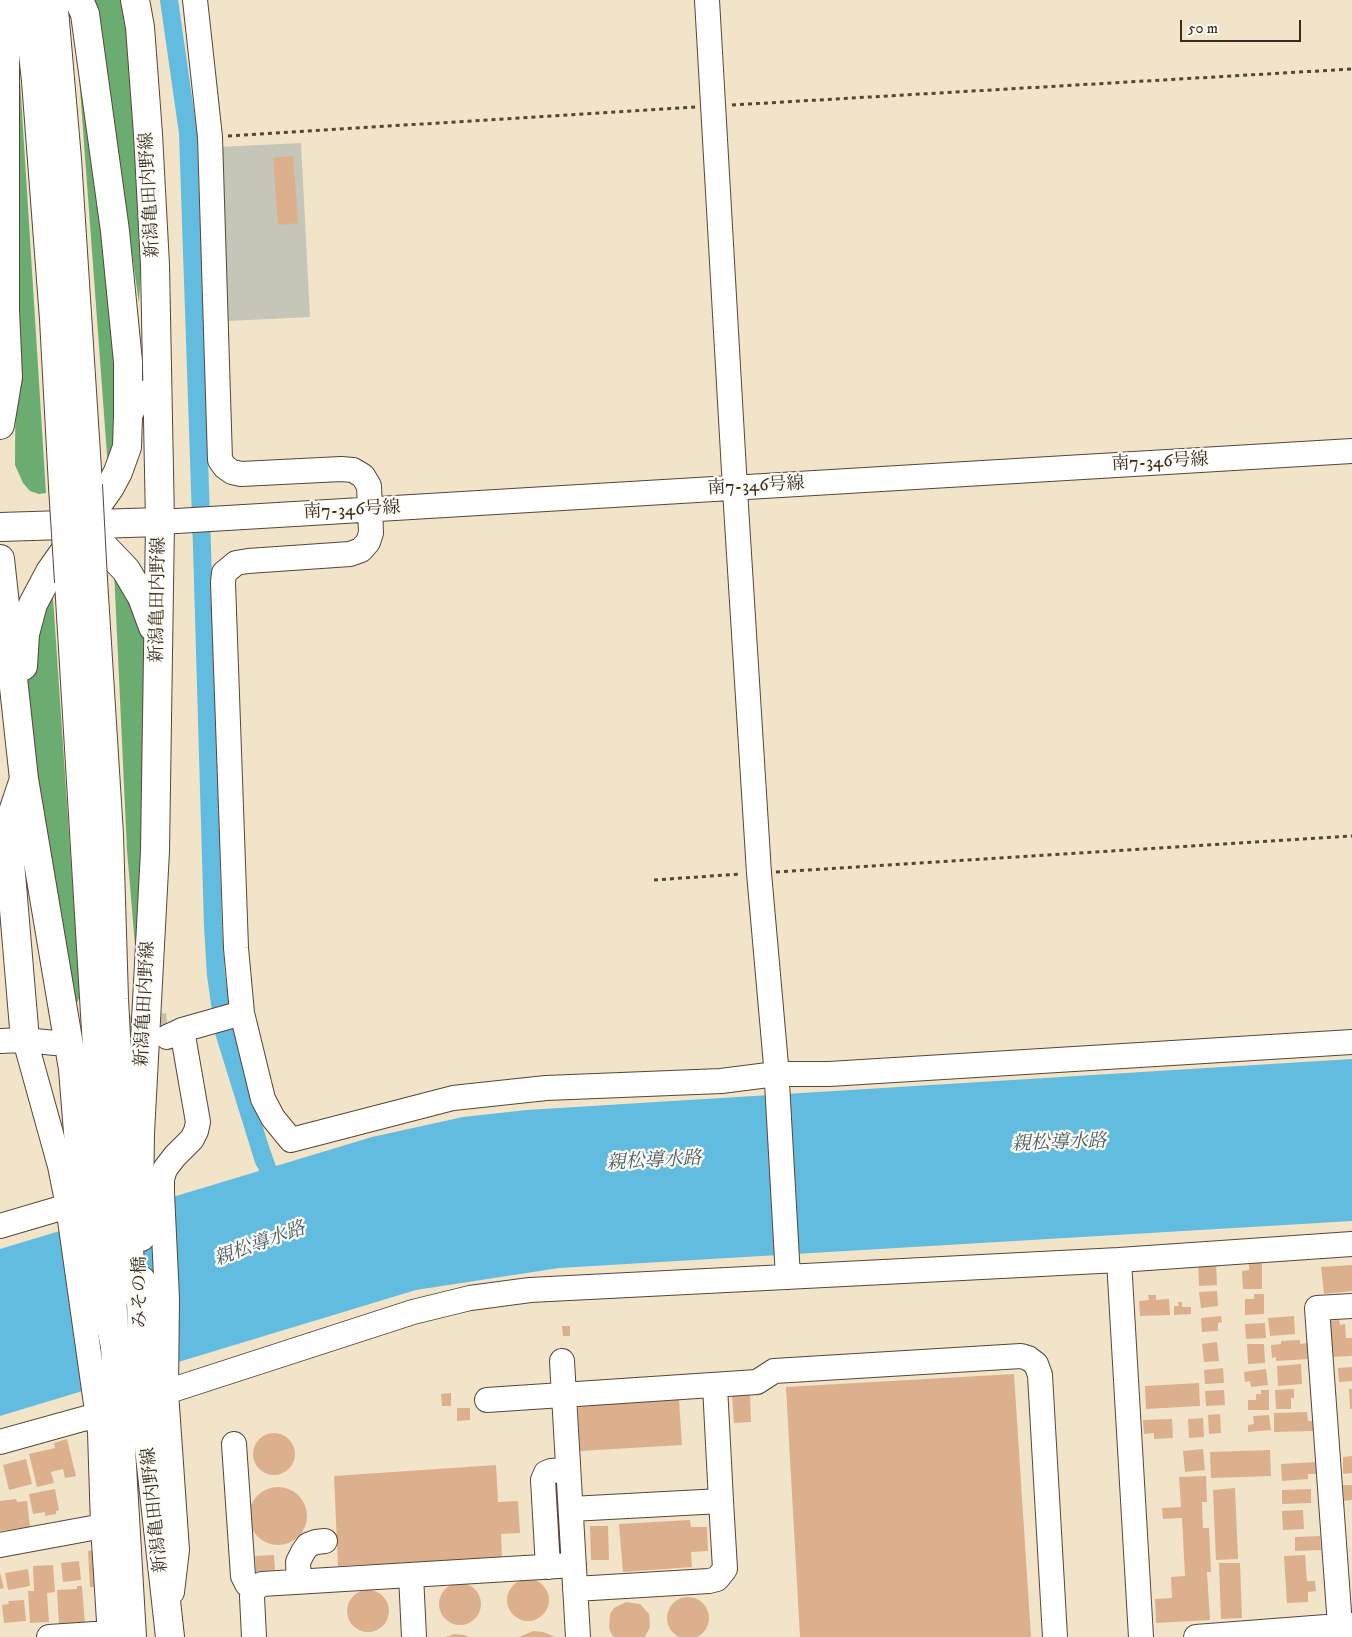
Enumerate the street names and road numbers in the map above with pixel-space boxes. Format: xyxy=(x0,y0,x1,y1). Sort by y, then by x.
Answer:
street label: 新潟亀田内野線 xyxy=(137,132,165,258)
street label: 南7-346号線 xyxy=(1111,450,1209,476)
street label: 南7-346号線 xyxy=(707,474,805,500)
street label: 南7-346号線 xyxy=(303,498,401,524)
street label: 新潟亀田内野線 xyxy=(147,537,171,663)
street label: 新潟亀田内野線 xyxy=(132,941,160,1067)
street label: みその橋 xyxy=(130,1256,152,1328)
street label: 新潟亀田内野線 xyxy=(139,1446,173,1574)

